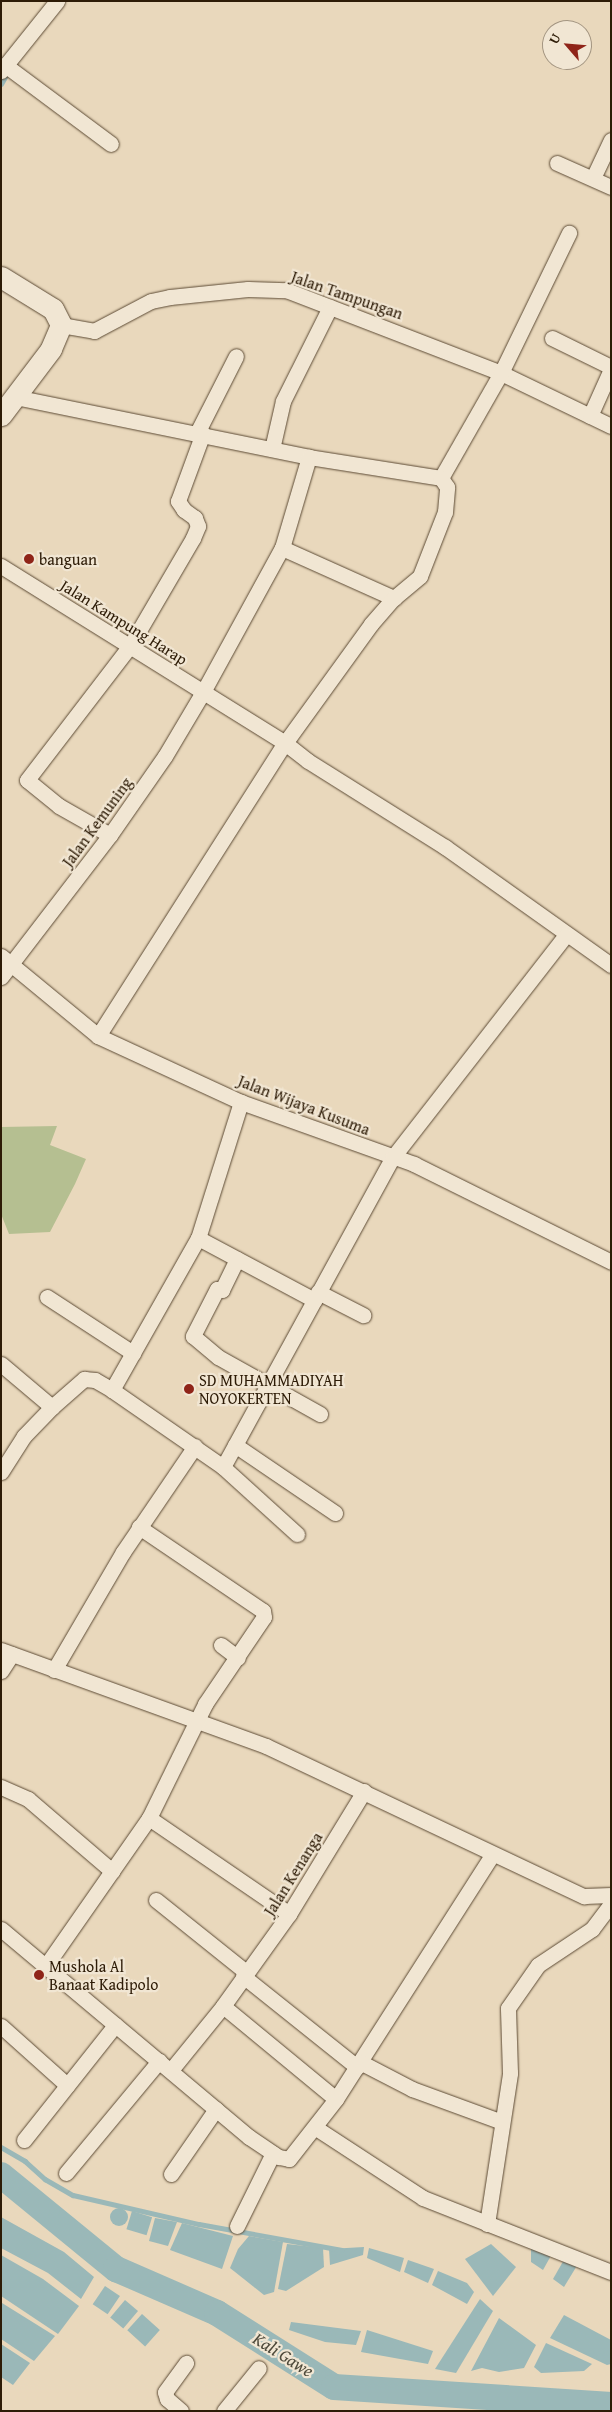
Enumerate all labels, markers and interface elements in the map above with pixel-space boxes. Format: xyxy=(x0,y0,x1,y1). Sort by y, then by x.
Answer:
north arrow xyxy=(542,20,592,70)
text: U xyxy=(543,30,566,47)
street label: Jalan Tampungan xyxy=(289,267,405,323)
place label: banguan xyxy=(39,549,97,569)
marker: banguan xyxy=(23,553,35,565)
street label: Jalan Kampung Harap xyxy=(57,575,191,669)
street label: Jalan Kemuning xyxy=(58,773,136,871)
street label: Jalan Wijaya Kusuma xyxy=(235,1071,373,1139)
place label: SD MUHAMMADIYAH NOYOKERTEN xyxy=(199,1370,343,1408)
marker: SD MUHAMMADIYAH NOYOKERTEN xyxy=(183,1383,195,1395)
street label: Jalan Kenanga xyxy=(260,1829,326,1919)
place label: Mushola Al Banaat Kadipolo xyxy=(49,1956,158,1994)
marker: Mushola Al Banaat Kadipolo xyxy=(33,1969,45,1981)
water label: Kali Gawe xyxy=(249,2328,317,2382)

